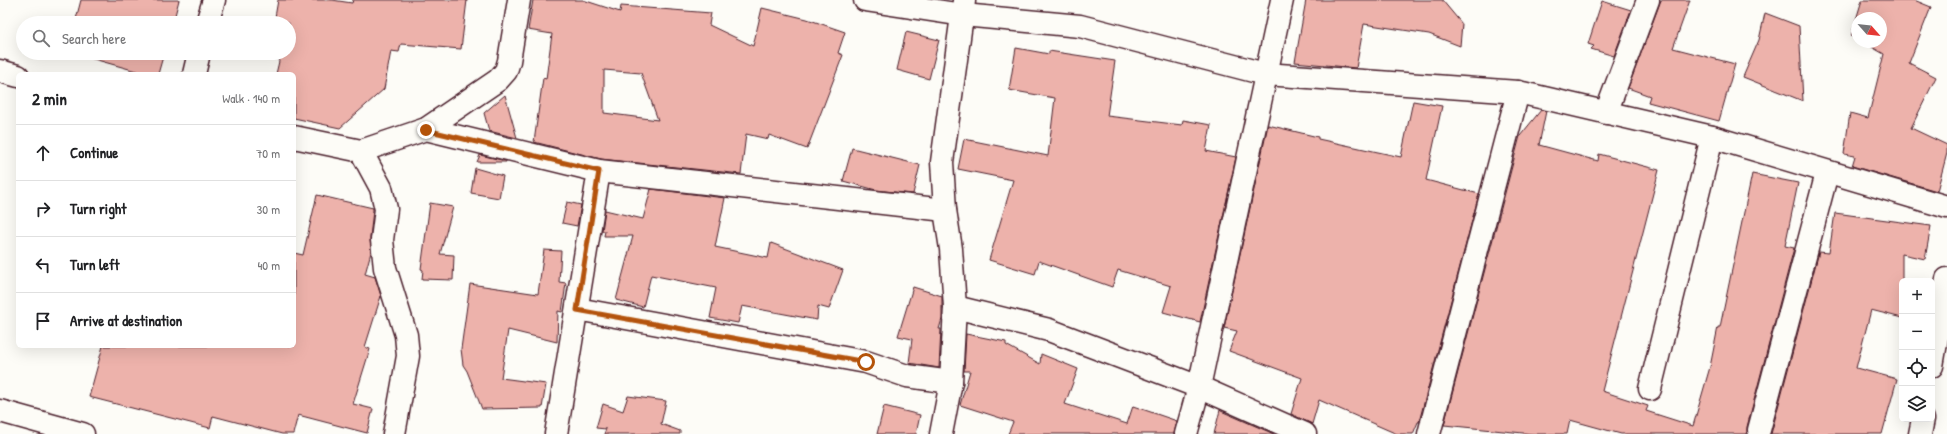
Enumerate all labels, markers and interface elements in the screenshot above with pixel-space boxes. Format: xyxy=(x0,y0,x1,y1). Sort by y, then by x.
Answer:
north arrow xyxy=(1851,12,1887,48)
search box xyxy=(16,16,296,60)
icon: search xyxy=(30,27,52,49)
text: Search here xyxy=(62,28,126,49)
text: 2 min xyxy=(32,87,67,110)
text: Walk · 140 m xyxy=(222,89,280,107)
route end xyxy=(417,121,435,139)
icon: ahead xyxy=(32,142,54,164)
text: Continue xyxy=(70,142,118,163)
text: 70 m xyxy=(256,144,280,162)
icon: right xyxy=(32,198,54,220)
text: Turn right xyxy=(70,198,126,219)
text: 30 m xyxy=(257,200,280,218)
icon: left xyxy=(32,254,54,276)
text: Turn left xyxy=(70,254,120,275)
text: 40 m xyxy=(257,256,280,274)
map controls xyxy=(1899,278,1935,422)
button: + xyxy=(1899,278,1935,314)
icon: arrive xyxy=(32,310,54,332)
text: Arrive at destination xyxy=(70,310,182,331)
button: − xyxy=(1899,314,1935,350)
button: locate xyxy=(1899,350,1935,386)
route start xyxy=(857,353,875,371)
button: layers xyxy=(1899,386,1935,422)

